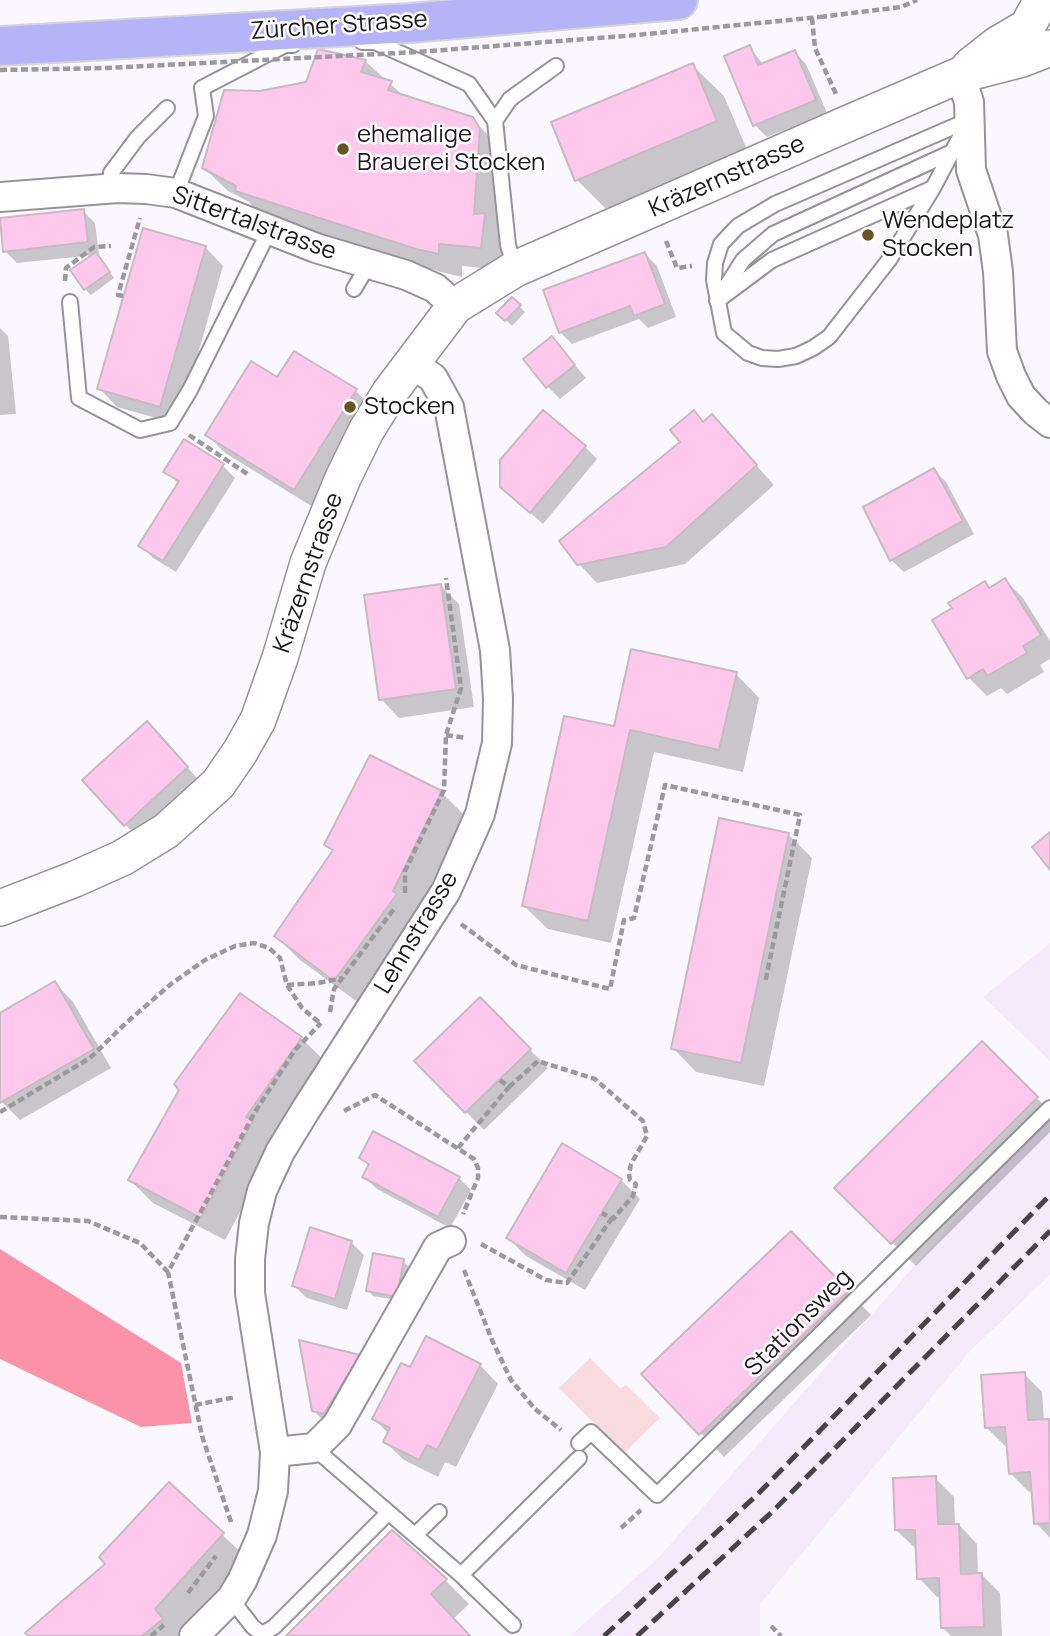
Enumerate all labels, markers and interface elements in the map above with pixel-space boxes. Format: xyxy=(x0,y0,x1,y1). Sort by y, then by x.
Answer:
street label: Zürcher Strasse xyxy=(249,5,429,47)
place label: ehemalige Brauerei Stocken xyxy=(357,121,545,177)
street label: Kräzernstrasse xyxy=(645,130,809,224)
marker: ehemalige Brauerei Stocken xyxy=(335,141,351,157)
street label: Sittertalstrasse xyxy=(168,181,340,267)
place label: Wendeplatz Stocken xyxy=(882,207,1014,263)
marker: Wendeplatz Stocken xyxy=(860,227,876,243)
place label: Stocken xyxy=(364,393,455,421)
marker: Stocken xyxy=(342,399,358,415)
street label: Kräzernstrasse xyxy=(268,489,350,657)
street label: Lehnstrasse xyxy=(369,867,465,999)
street label: Stationsweg xyxy=(739,1263,859,1383)

